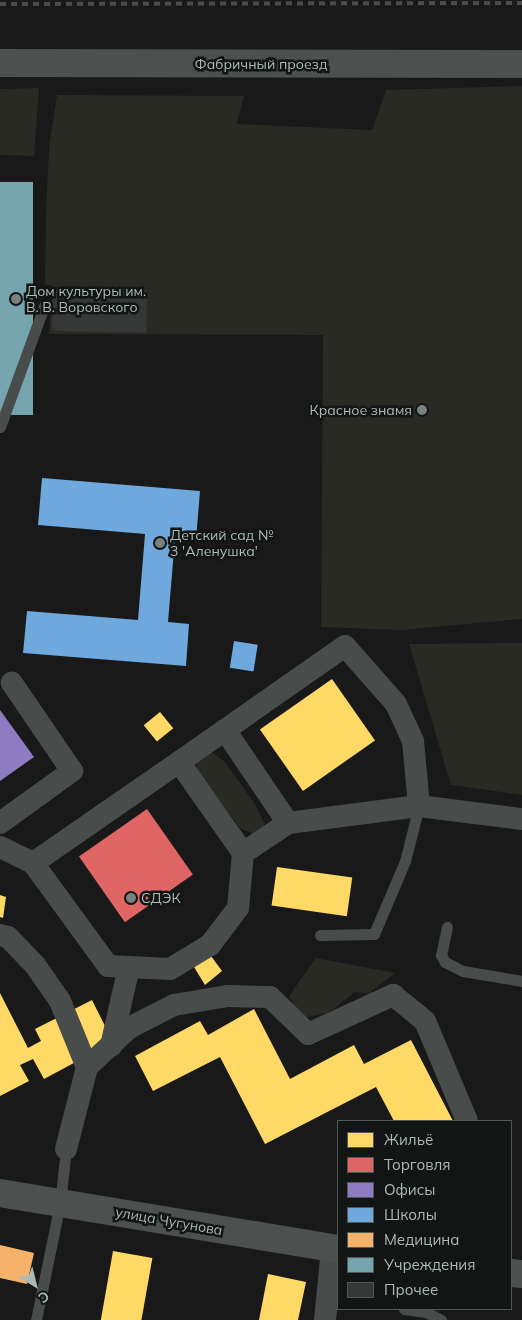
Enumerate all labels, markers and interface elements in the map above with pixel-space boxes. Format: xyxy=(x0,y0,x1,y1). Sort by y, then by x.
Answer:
street label: Фабричный проезд xyxy=(195,56,327,72)
place label: Дом культуры им. В. В. Воровского xyxy=(26,283,146,316)
marker: Дом культуры им. В. В. Воровского xyxy=(10,293,22,305)
place label: Красное знамя xyxy=(310,402,412,418)
marker: Красное знамя xyxy=(416,404,428,416)
place label: Детский сад № 3 'Аленушка' xyxy=(170,527,273,560)
marker: Детский сад № 3 'Аленушка' xyxy=(154,537,166,549)
place label: СДЭК xyxy=(141,890,181,906)
marker: СДЭК xyxy=(125,892,137,904)
legend xyxy=(337,1120,512,1310)
text: Жильё xyxy=(384,1130,433,1149)
text: Торговля xyxy=(384,1155,451,1174)
text: Офисы xyxy=(384,1180,436,1199)
street label: улица Чугунова xyxy=(114,1203,224,1239)
text: Школы xyxy=(384,1205,437,1224)
text: Медицина xyxy=(384,1230,459,1249)
text: Учреждения xyxy=(384,1255,476,1274)
north arrow xyxy=(10,1260,60,1310)
text: Прочее xyxy=(384,1280,438,1299)
text: С xyxy=(35,1287,53,1307)

